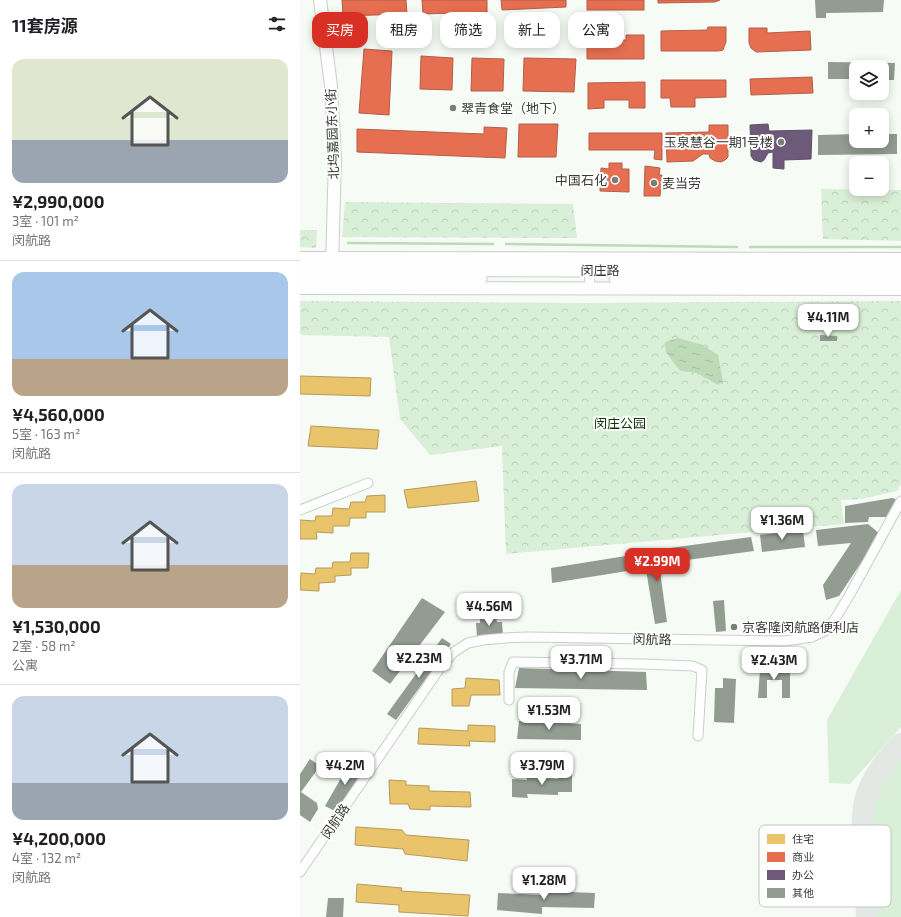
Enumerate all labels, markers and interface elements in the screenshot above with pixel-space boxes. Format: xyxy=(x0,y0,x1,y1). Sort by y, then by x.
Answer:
chip: 买房 xyxy=(312,12,368,48)
chip: 租房 xyxy=(376,12,432,48)
chip: 筛选 xyxy=(440,12,496,48)
chip: 新上 xyxy=(504,12,560,48)
chip: 公寓 xyxy=(568,12,624,48)
icon: filters xyxy=(266,13,288,35)
text: 11套房源 xyxy=(12,15,78,35)
map controls xyxy=(849,60,889,196)
button: layers xyxy=(849,60,889,100)
icon: home xyxy=(114,85,186,157)
street label: 北坞嘉园东小街 xyxy=(322,88,342,180)
place label: 翠青食堂（地下） xyxy=(461,100,565,116)
marker: 翠青食堂（地下） xyxy=(448,103,458,113)
button: + xyxy=(849,108,889,148)
place label: 玉泉慧谷一期1号楼 xyxy=(664,134,773,150)
marker: 玉泉慧谷一期1号楼 xyxy=(776,137,786,147)
button: − xyxy=(849,156,889,196)
place label: 中国石化 xyxy=(555,172,607,188)
marker: 中国石化 xyxy=(610,175,620,185)
place label: 麦当劳 xyxy=(662,175,701,191)
marker: 麦当劳 xyxy=(649,178,659,188)
text: ¥2,990,000 xyxy=(12,191,104,211)
text: 3室 · 101 m² xyxy=(12,213,79,229)
text: 闵航路 xyxy=(12,232,51,248)
street label: 闵庄路 xyxy=(580,262,620,278)
icon: home xyxy=(114,298,186,370)
pin: ¥4.11M xyxy=(795,304,861,338)
text: ¥4.11M xyxy=(807,309,849,325)
text: ¥4,560,000 xyxy=(12,404,105,424)
park label: 闵庄公园 xyxy=(594,415,646,431)
text: 5室 · 163 m² xyxy=(12,426,80,442)
text: 闵航路 xyxy=(12,445,51,461)
pin: ¥1.36M xyxy=(749,507,815,541)
icon: home xyxy=(114,510,186,582)
text: ¥1.36M xyxy=(760,512,804,528)
pin: ¥2.99M xyxy=(624,548,690,582)
text: ¥2.99M xyxy=(634,553,680,569)
pin: ¥4.56M xyxy=(456,593,522,627)
text: ¥4.56M xyxy=(466,598,512,614)
text: ¥1,530,000 xyxy=(12,616,101,636)
place label: 京客隆闵航路便利店 xyxy=(742,619,859,635)
marker: 京客隆闵航路便利店 xyxy=(729,622,739,632)
street label: 闵航路 xyxy=(632,631,672,647)
text: 2室 · 58 m² xyxy=(12,638,76,654)
pin: ¥2.23M xyxy=(386,645,452,679)
pin: ¥3.71M xyxy=(548,646,614,680)
pin: ¥2.43M xyxy=(741,647,807,681)
text: ¥2.23M xyxy=(396,650,442,666)
text: ¥3.71M xyxy=(559,651,603,667)
text: ¥2.43M xyxy=(751,652,797,668)
text: 公寓 xyxy=(12,657,38,673)
pin: ¥1.53M xyxy=(516,697,582,731)
text: ¥1.53M xyxy=(527,702,571,718)
icon: home xyxy=(114,722,186,794)
pin: ¥4.2M xyxy=(317,752,373,786)
pin: ¥3.79M xyxy=(509,752,575,786)
text: ¥4.2M xyxy=(325,757,365,773)
text: ¥3.79M xyxy=(519,757,565,773)
street label: 闵航路 xyxy=(317,800,353,842)
legend xyxy=(759,825,891,907)
text: ¥4,200,000 xyxy=(12,828,106,848)
text: 住宅 xyxy=(792,832,814,845)
text: 4室 · 132 m² xyxy=(12,850,81,866)
text: 商业 xyxy=(792,850,814,863)
pin: ¥1.28M xyxy=(511,867,577,901)
text: 办公 xyxy=(792,868,814,881)
text: 闵航路 xyxy=(12,869,51,885)
text: ¥1.28M xyxy=(522,872,566,888)
text: 其他 xyxy=(792,886,814,899)

